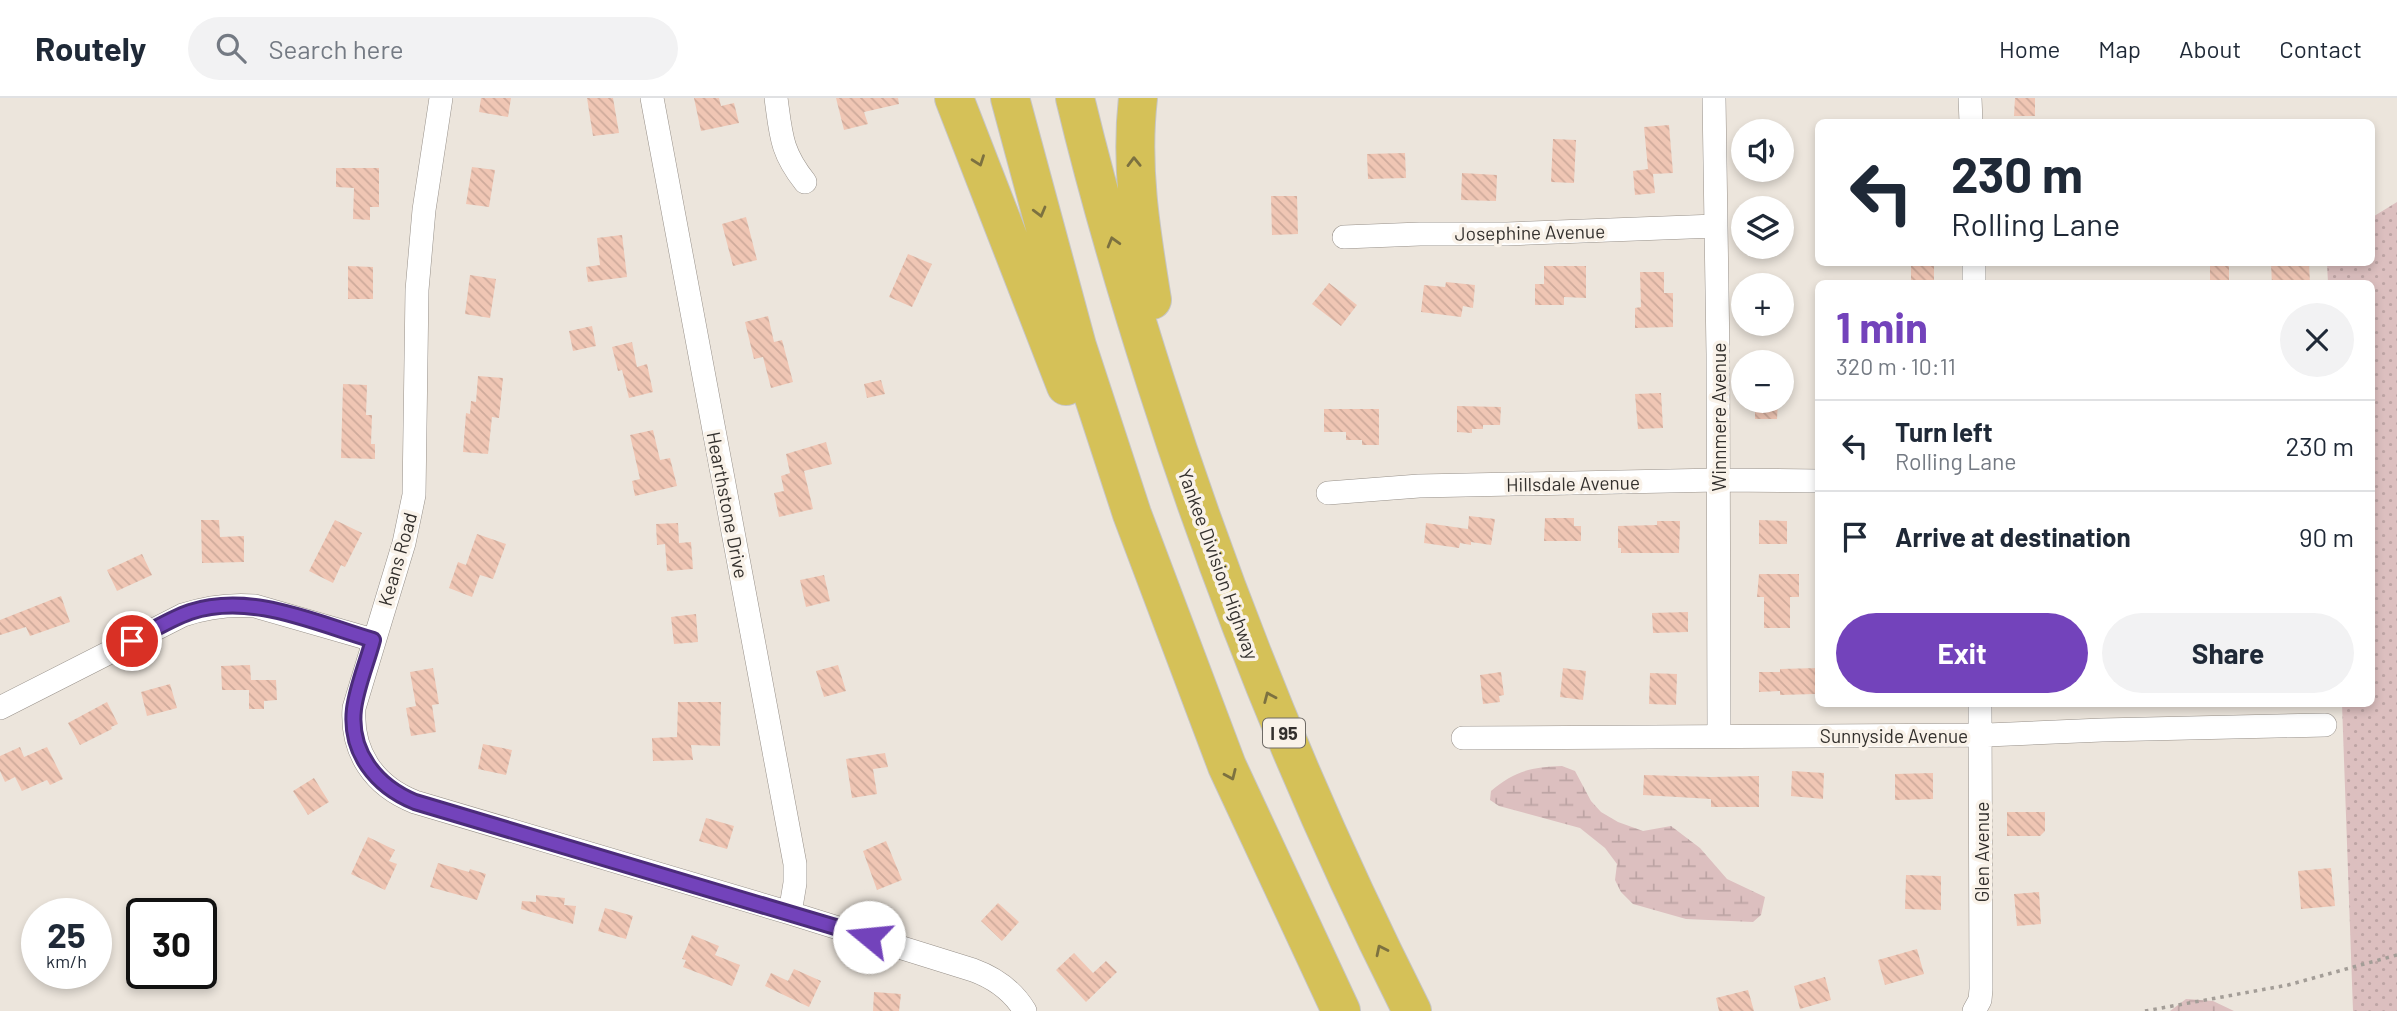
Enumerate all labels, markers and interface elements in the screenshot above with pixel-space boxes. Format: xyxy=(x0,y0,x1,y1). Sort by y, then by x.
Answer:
search box xyxy=(188,17,678,80)
text: Routely xyxy=(35,28,146,68)
icon: search xyxy=(212,29,250,67)
text: Search here xyxy=(268,33,404,64)
text: Home xyxy=(1999,34,2060,63)
text: Map xyxy=(2098,34,2141,63)
text: About xyxy=(2179,34,2241,63)
text: Contact xyxy=(2279,34,2362,63)
map controls xyxy=(1731,119,1794,413)
button: sound xyxy=(1731,119,1794,182)
text: 230 m xyxy=(1951,144,2083,203)
icon: left xyxy=(1836,147,1927,238)
one-way arrow xyxy=(971,155,985,167)
one-way arrow xyxy=(1127,156,1142,167)
button: layers xyxy=(1731,196,1794,259)
text: Rolling Lane xyxy=(1951,204,2120,242)
one-way arrow xyxy=(1031,205,1046,217)
street label: Josephine Avenue xyxy=(1455,219,1605,245)
one-way arrow xyxy=(1107,236,1122,248)
button: + xyxy=(1731,273,1794,336)
text: 1 min xyxy=(1836,301,1928,351)
button: close xyxy=(2280,303,2354,377)
street label: Winnmere Avenue xyxy=(1707,343,1730,491)
button: − xyxy=(1731,350,1794,413)
text: 320 m · 10:11 xyxy=(1836,352,1956,380)
text: Turn left xyxy=(1895,416,1993,447)
icon: left xyxy=(1836,427,1874,465)
street label: Hearthstone Drive xyxy=(702,430,754,580)
text: 230 m xyxy=(2285,430,2354,461)
text: Rolling Lane xyxy=(1895,447,2017,475)
street label: Yankee Division Highway xyxy=(1174,466,1264,663)
street label: Hillsdale Avenue xyxy=(1506,470,1640,496)
street label: Keans Road xyxy=(373,510,421,608)
icon: arrive xyxy=(1836,518,1874,556)
text: Arrive at destination xyxy=(1895,521,2131,552)
text: 90 m xyxy=(2299,521,2354,552)
pin xyxy=(102,611,162,671)
button: Exit xyxy=(1836,613,2088,693)
button: Share xyxy=(2102,613,2354,693)
icon: arrive xyxy=(113,622,151,660)
one-way arrow xyxy=(1264,692,1278,704)
road number: I 95 xyxy=(1263,718,1305,748)
street label: Sunnyside Avenue xyxy=(1820,724,1968,747)
one-way arrow xyxy=(1223,767,1237,780)
street label: Glen Avenue xyxy=(1970,802,1993,902)
speed limit sign: 30 xyxy=(126,898,217,989)
position arrow xyxy=(832,900,906,974)
text: 25 xyxy=(47,913,86,955)
one-way arrow xyxy=(1375,945,1389,957)
text: km/h xyxy=(46,950,87,972)

